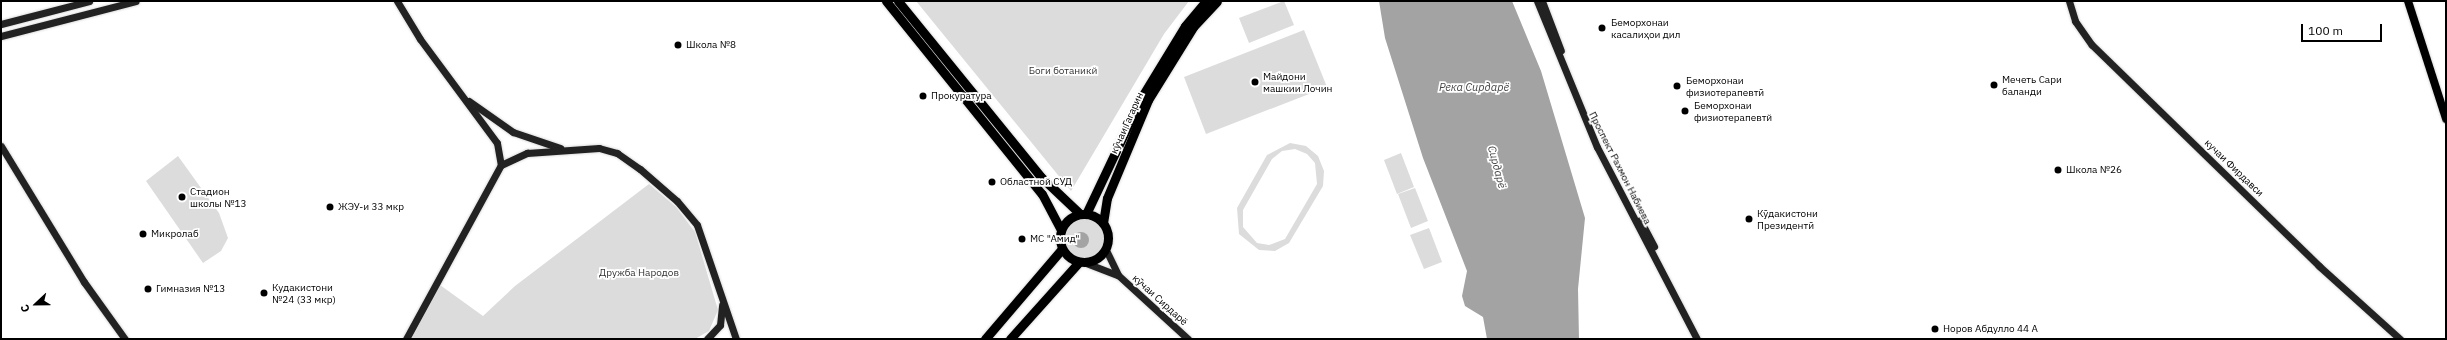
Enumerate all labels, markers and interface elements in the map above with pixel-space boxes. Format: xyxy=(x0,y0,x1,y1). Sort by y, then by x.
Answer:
place label: Беморхонаи касалиҳои дил xyxy=(1611,16,1680,40)
scale bar xyxy=(2303,16,2384,42)
marker: Беморхонаи касалиҳои дил xyxy=(1596,22,1608,34)
text: 100 m xyxy=(2308,23,2343,38)
place label: Школа №8 xyxy=(686,39,736,51)
marker: Школа №8 xyxy=(673,40,683,50)
park label: Боги ботаникй xyxy=(1029,65,1097,77)
place label: Майдони машкии Лочин xyxy=(1263,70,1332,94)
place label: Мечеть Сари баланди xyxy=(2002,73,2062,96)
place label: Беморхонаи физиотерапевтӣ xyxy=(1686,74,1764,98)
marker: Майдони машкии Лочин xyxy=(1250,77,1260,87)
water label: Река Сирдарё xyxy=(1439,80,1509,94)
marker: Беморхонаи физиотерапевтӣ xyxy=(1671,80,1683,92)
marker: Мечеть Сари баланди xyxy=(1989,80,1999,90)
place label: Прокуратура xyxy=(931,90,992,102)
street label: кӯчаи Гагарин xyxy=(1108,90,1146,156)
marker: Прокуратура xyxy=(918,91,928,101)
place label: Беморхонаи физиотерапевтй xyxy=(1694,99,1772,122)
marker: Беморхонаи физиотерапевтй xyxy=(1679,105,1691,117)
street label: Проспект Рахмон Набиева xyxy=(1586,110,1654,226)
street label: кучаи Фирдавси xyxy=(2202,137,2266,199)
water label: Сирдарё xyxy=(1485,144,1509,190)
place label: Школа №26 xyxy=(2066,164,2122,176)
marker: Школа №26 xyxy=(2053,165,2063,175)
place label: Областной СУД xyxy=(1000,176,1072,188)
marker: Областной СУД xyxy=(987,177,997,187)
place label: Стадион школы №13 xyxy=(190,185,246,208)
marker: Стадион школы №13 xyxy=(177,192,187,202)
place label: ЖЭУ-и 33 мкр xyxy=(338,201,404,213)
marker: ЖЭУ-и 33 мкр xyxy=(325,202,335,212)
place label: Кӯдакистони Президентӣ xyxy=(1757,207,1818,230)
marker: Кӯдакистони Президентӣ xyxy=(1744,214,1754,224)
place label: Микролаб xyxy=(151,228,199,240)
marker: Микролаб xyxy=(138,229,148,239)
place label: МС "Амид" xyxy=(1030,233,1079,245)
marker: МС "Амид" xyxy=(1017,234,1027,244)
park label: Дружба Народов xyxy=(599,267,679,279)
street label: кӯчаи Сирдарё xyxy=(1130,272,1190,328)
place label: Кудакистони №24 (33 мкр) xyxy=(272,281,336,304)
place label: Гимназия №13 xyxy=(156,283,225,295)
north arrow xyxy=(16,284,56,324)
marker: Гимназия №13 xyxy=(143,284,153,294)
marker: Кудакистони №24 (33 мкр) xyxy=(259,288,269,298)
text: С xyxy=(17,303,33,314)
place label: Норов Абдулло 44 А xyxy=(1943,323,2038,335)
marker: Норов Абдулло 44 А xyxy=(1930,324,1940,334)

